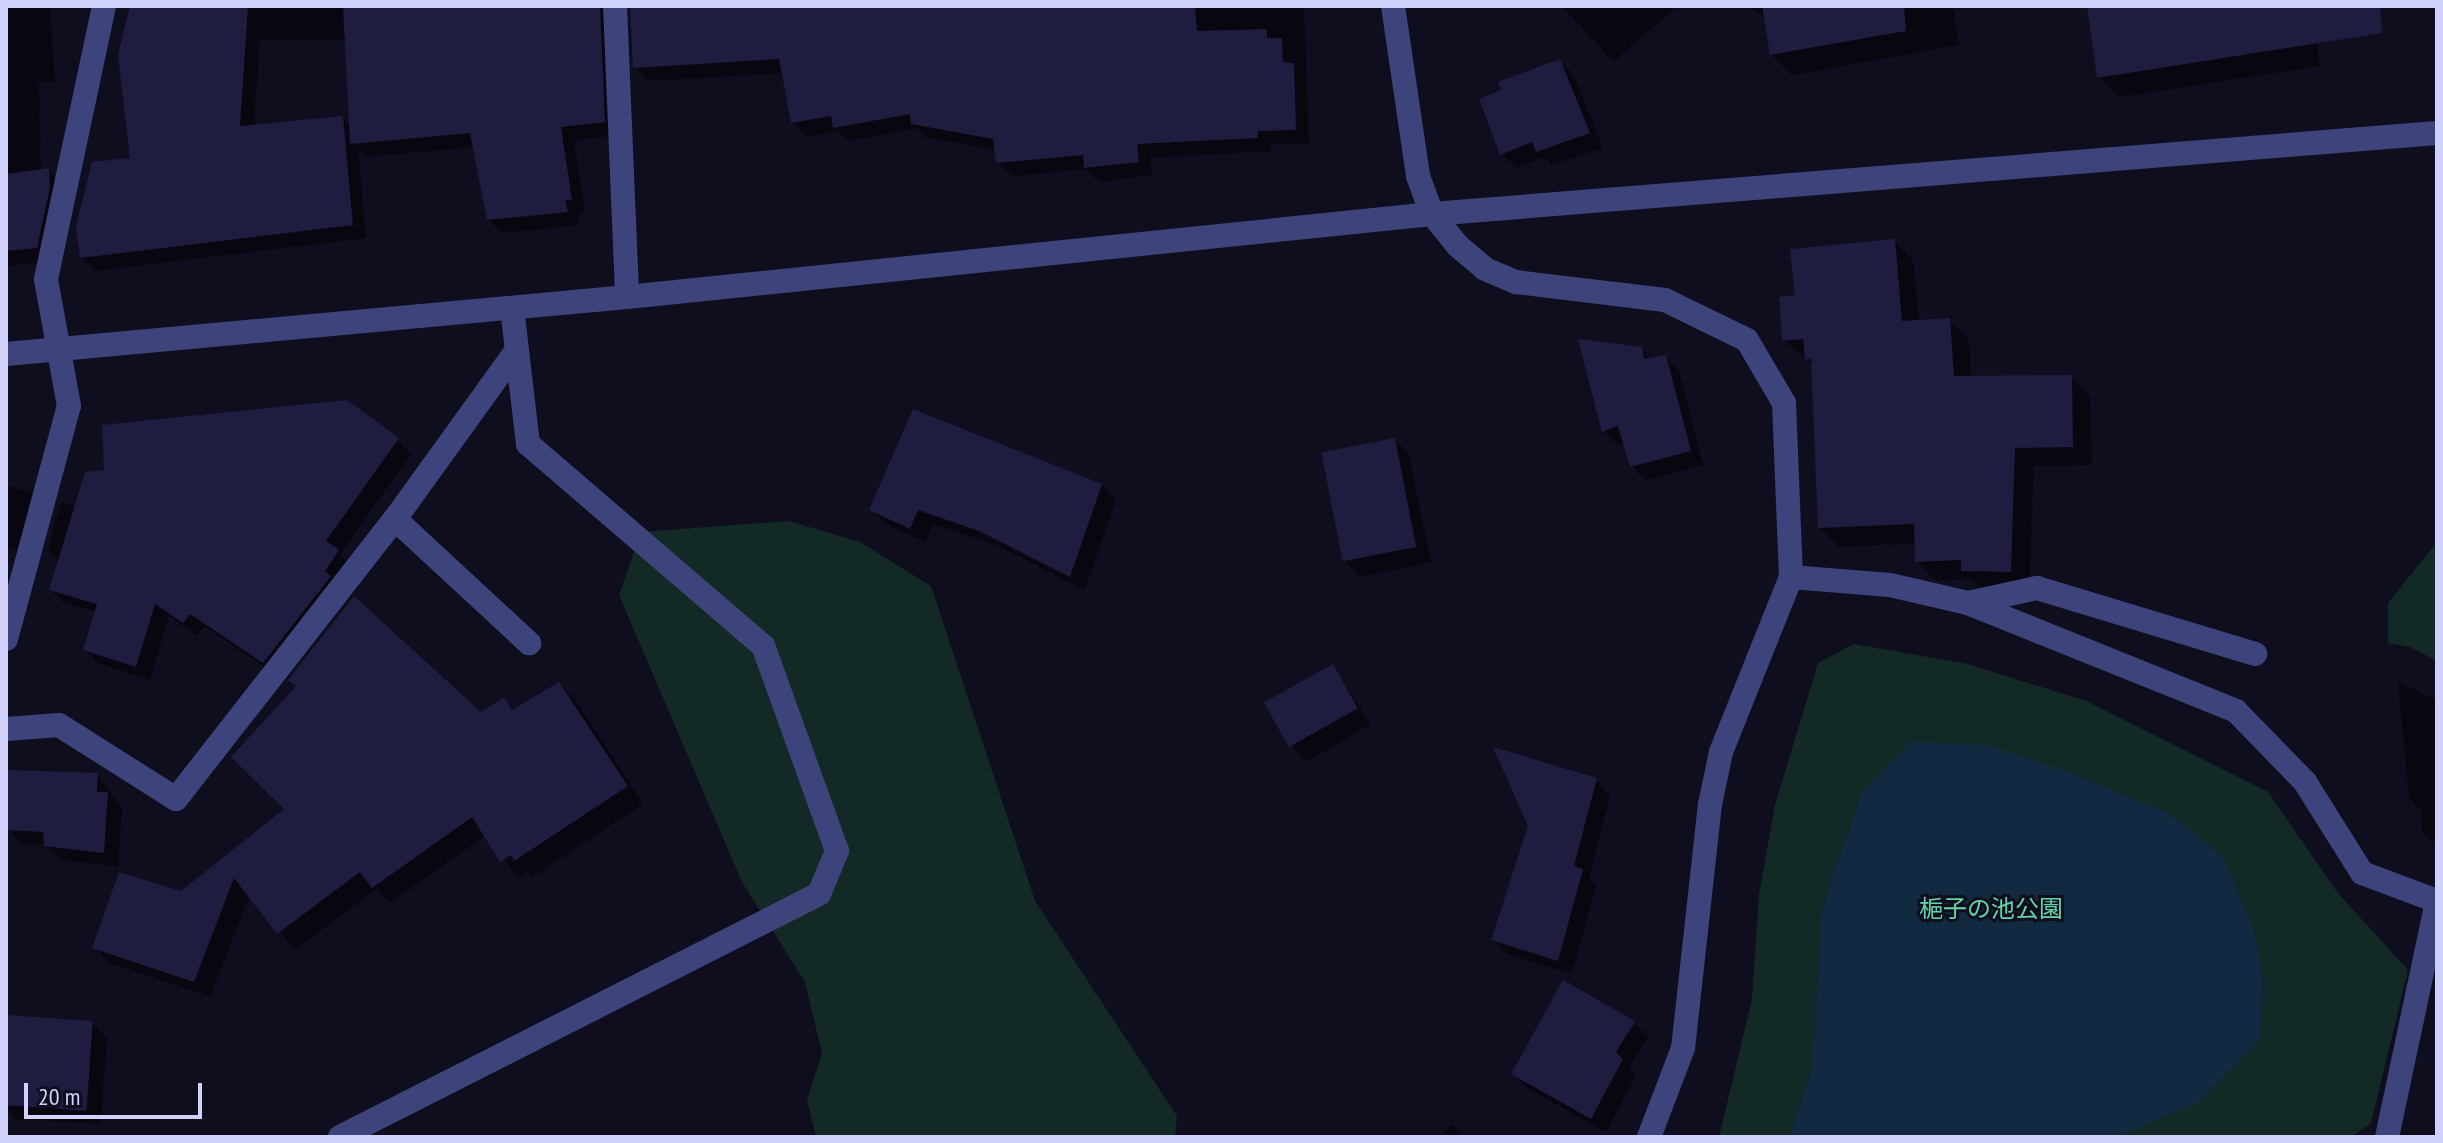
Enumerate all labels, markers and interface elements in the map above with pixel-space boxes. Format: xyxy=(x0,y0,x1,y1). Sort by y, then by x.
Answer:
park label: 梔子の池公園 xyxy=(1919,895,2063,923)
scale bar xyxy=(28,1067,206,1117)
text: 20 m xyxy=(38,1081,80,1112)

